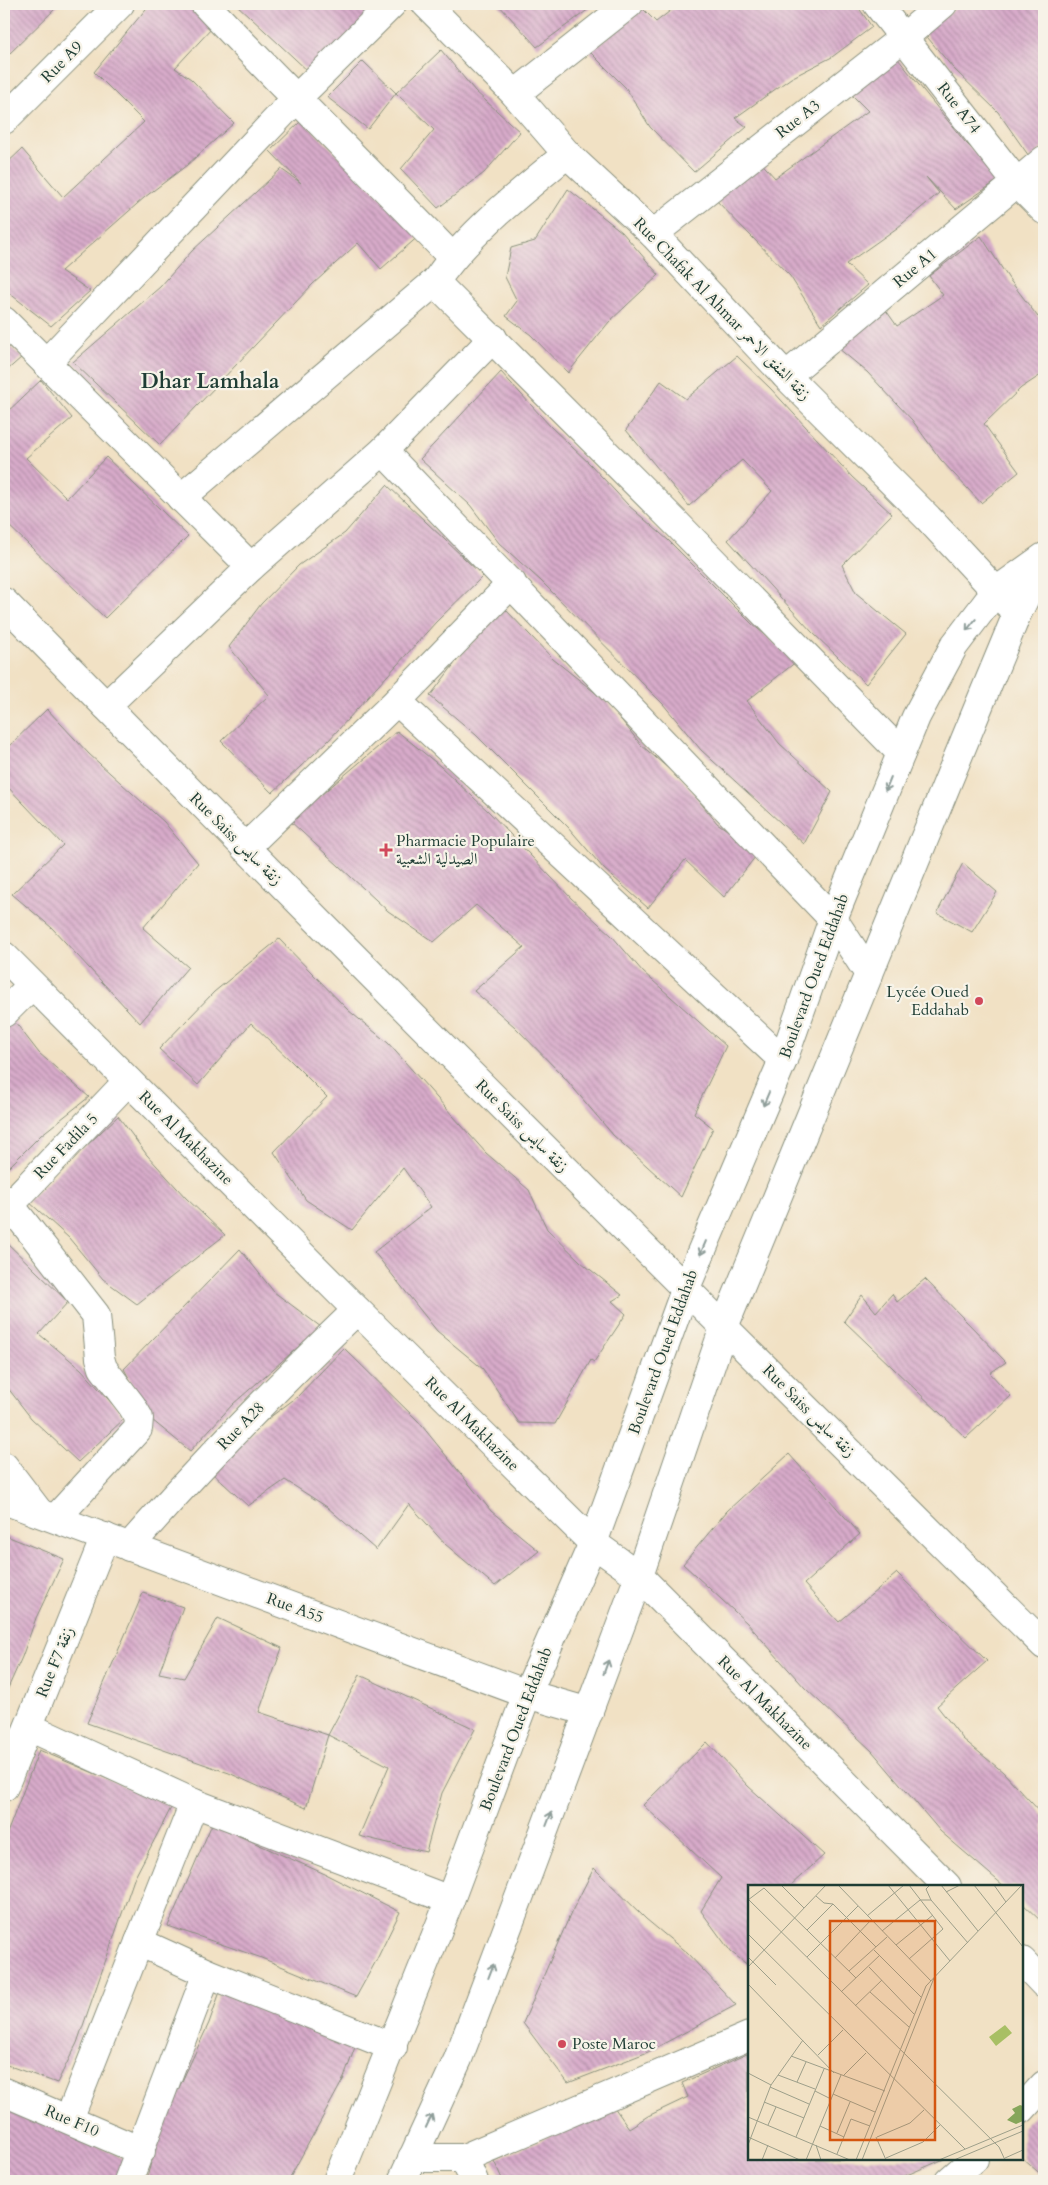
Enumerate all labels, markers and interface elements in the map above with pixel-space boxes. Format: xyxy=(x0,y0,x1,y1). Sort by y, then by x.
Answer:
street label: Rue A9 xyxy=(36,36,88,88)
street label: Rue A74 xyxy=(932,78,986,138)
street label: Rue A3 xyxy=(771,95,825,143)
street label: Rue Chafak Al Ahmar زنقة الشفق الاحمر xyxy=(628,213,816,405)
street label: Rue A1 xyxy=(888,243,942,293)
district label: Dhar Lamhala xyxy=(141,367,280,396)
one-way arrow xyxy=(965,618,976,631)
one-way arrow xyxy=(883,776,893,791)
street label: Rue Saiss زنقة سايس xyxy=(185,788,287,890)
place label: Pharmacie Populaire الصيدلية الشعبية xyxy=(396,830,535,870)
marker: Pharmacie Populaire الصيدلية الشعبية xyxy=(380,844,392,856)
street label: Boulevard Oued Eddahab xyxy=(774,890,854,1062)
place label: Lycée Oued Eddahab xyxy=(886,981,969,1021)
marker: Lycée Oued Eddahab xyxy=(973,995,985,1007)
street label: Rue Saiss زنقة سايس xyxy=(471,1075,573,1177)
street label: Rue Al Makhazine xyxy=(134,1086,238,1190)
one-way arrow xyxy=(761,1091,771,1106)
street label: Rue Fadila 5 xyxy=(29,1108,103,1184)
one-way arrow xyxy=(697,1240,707,1255)
street label: Boulevard Oued Eddahab xyxy=(623,1266,703,1438)
street label: Rue Saiss زنقة سايس xyxy=(758,1360,860,1462)
street label: Rue Al Makhazine xyxy=(420,1372,524,1476)
street label: Rue A28 xyxy=(213,1397,269,1455)
street label: Rue A55 xyxy=(263,1588,327,1628)
street label: Rue F7 زنقة xyxy=(31,1623,79,1701)
street label: Boulevard Oued Eddahab xyxy=(475,1644,557,1814)
street label: Rue Al Makhazine xyxy=(713,1651,817,1755)
one-way arrow xyxy=(602,1659,611,1675)
one-way arrow xyxy=(545,1812,554,1827)
inset map xyxy=(748,1885,1023,2160)
one-way arrow xyxy=(487,1964,496,1979)
place label: Poste Maroc xyxy=(572,2033,656,2055)
marker: Poste Maroc xyxy=(556,2038,568,2050)
street label: Rue F10 xyxy=(41,2100,103,2142)
one-way arrow xyxy=(425,2114,434,2129)

